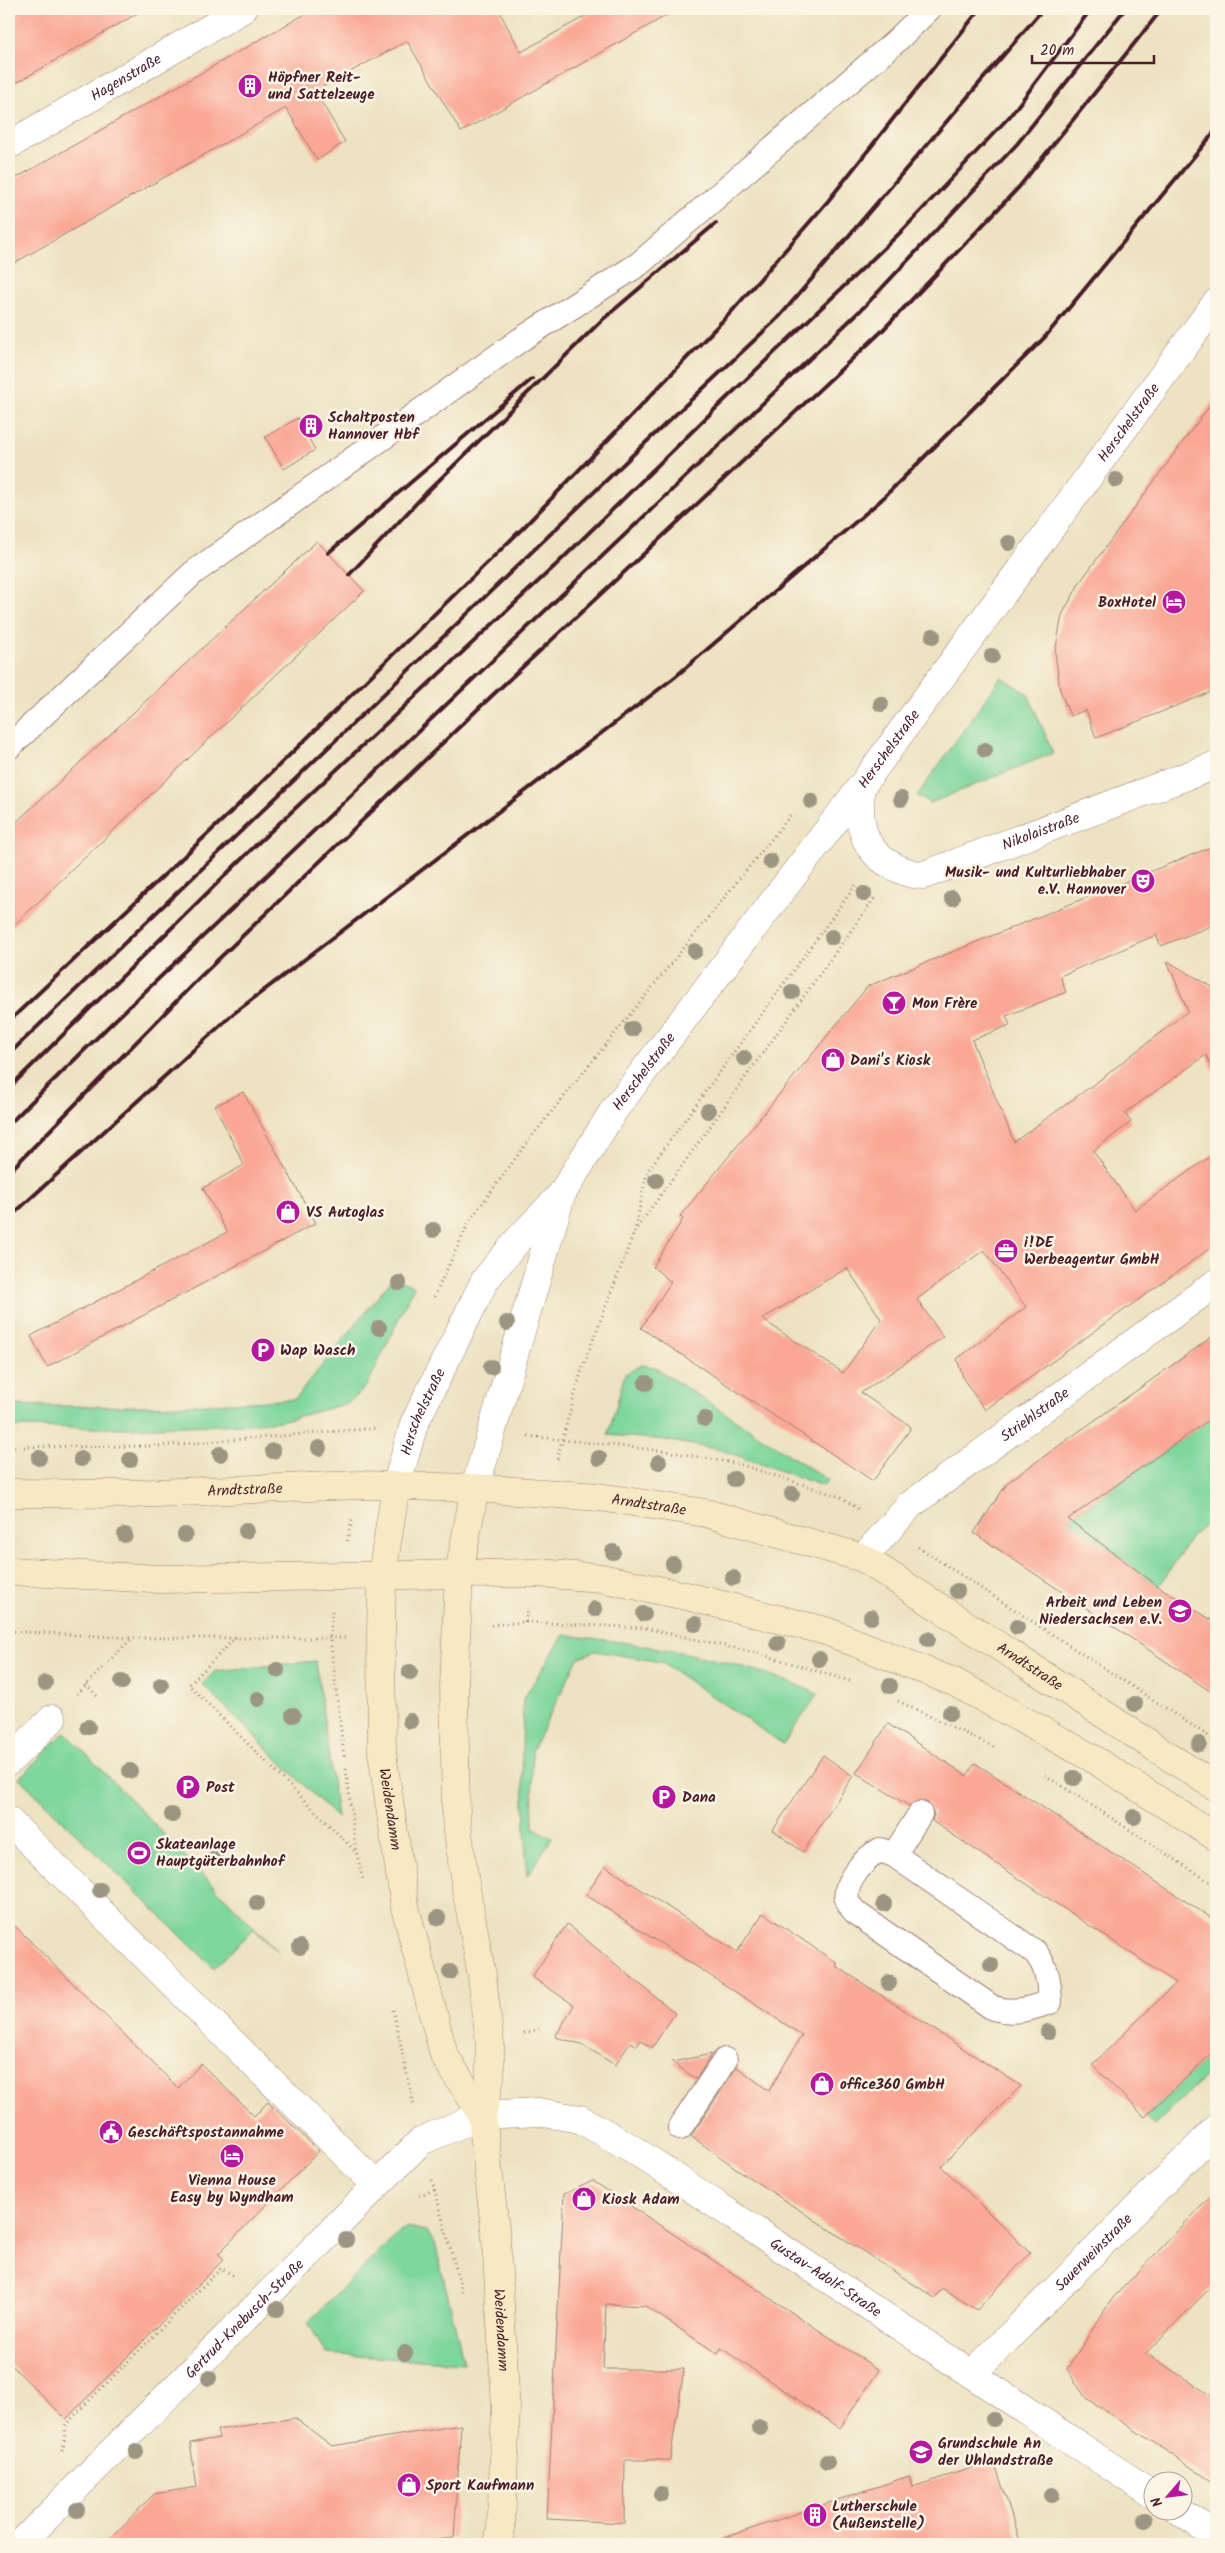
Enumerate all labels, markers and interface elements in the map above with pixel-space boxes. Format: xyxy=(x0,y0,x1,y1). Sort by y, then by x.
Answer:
scale bar xyxy=(1032,32,1155,64)
text: 20 m xyxy=(1040,39,1074,63)
street label: Hagenstraße xyxy=(86,48,167,108)
place label: Höpfner Reit- und Sattelzeuge xyxy=(268,66,375,107)
building icon: Höpfner Reit- und Sattelzeuge xyxy=(237,73,263,99)
street label: Herschelstraße xyxy=(1092,378,1166,468)
place label: Schaltposten Hannover Hbf xyxy=(328,406,420,447)
building icon: Schaltposten Hannover Hbf xyxy=(298,413,324,439)
hotel icon: BoxHotel xyxy=(1161,589,1187,615)
place label: BoxHotel xyxy=(1098,591,1156,615)
street label: Herschelstraße xyxy=(852,705,927,794)
street label: Nikolaistraße xyxy=(999,806,1084,858)
place label: Musik- und Kulturliebhaber e.V. Hannover xyxy=(945,861,1127,902)
theatre icon: Musik- und Kulturliebhaber e.V. Hannover xyxy=(1130,868,1156,894)
bar icon: Mon Frère xyxy=(881,990,907,1016)
place label: Mon Frère xyxy=(912,992,978,1016)
street label: Herschelstraße xyxy=(607,1027,682,1116)
shop icon: Dani's Kiosk xyxy=(820,1047,846,1073)
place label: Dani's Kiosk xyxy=(850,1049,931,1073)
shop icon: VS Autoglas xyxy=(275,1199,301,1225)
place label: VS Autoglas xyxy=(306,1201,384,1225)
place label: i!DE Werbeagentur GmbH xyxy=(1024,1231,1160,1272)
office icon: i!DE Werbeagentur GmbH xyxy=(993,1238,1019,1264)
parking icon: Wap Wasch xyxy=(250,1337,276,1363)
place label: Wap Wasch xyxy=(280,1339,355,1363)
street label: Herschelstraße xyxy=(395,1364,453,1458)
street label: Striehlstraße xyxy=(996,1382,1075,1449)
street label: Arndtstraße xyxy=(207,1477,283,1504)
street label: Arndtstraße xyxy=(610,1488,688,1523)
place label: Arbeit und Leben Niedersachsen e.V. xyxy=(1039,1591,1162,1632)
school or university icon: Arbeit und Leben Niedersachsen e.V. xyxy=(1167,1598,1193,1624)
street label: Arndtstraße xyxy=(991,1637,1068,1698)
street label: Weidendamm xyxy=(371,1767,407,1852)
parking icon: Post xyxy=(175,1774,201,1800)
place label: Post xyxy=(206,1776,235,1800)
parking icon: Dana xyxy=(651,1784,677,1810)
place label: Dana xyxy=(682,1786,716,1810)
place label: Skateanlage Hauptgüterbahnhof xyxy=(156,1833,286,1874)
sports icon: Skateanlage Hauptgüterbahnhof xyxy=(126,1840,152,1866)
shop icon: office360 GmbH xyxy=(809,2071,835,2097)
place label: office360 GmbH xyxy=(840,2073,945,2097)
public building icon: Geschäftspostannahme xyxy=(98,2119,124,2145)
place label: Geschäftspostannahme xyxy=(128,2121,284,2145)
hotel icon: Vienna House Easy by Wyndham xyxy=(219,2143,245,2169)
place label: Vienna House Easy by Wyndham xyxy=(171,2169,293,2210)
shop icon: Kiosk Adam xyxy=(571,2186,597,2212)
place label: Kiosk Adam xyxy=(602,2188,679,2212)
street label: Sauerweinstraße xyxy=(1050,2208,1139,2298)
street label: Gustav-Adolf-Straße xyxy=(765,2232,886,2324)
street label: Gertrud-Knebusch-Straße xyxy=(180,2253,311,2385)
street label: Weidendamm xyxy=(486,2288,515,2372)
place label: Grundschule An der Uhlandstraße xyxy=(938,2432,1054,2473)
school or university icon: Grundschule An der Uhlandstraße xyxy=(908,2439,934,2465)
north arrow xyxy=(1142,2470,1192,2520)
shop icon: Sport Kaufmann xyxy=(396,2472,422,2498)
place label: Sport Kaufmann xyxy=(426,2474,534,2498)
text: N xyxy=(1146,2492,1169,2511)
place label: Lutherschule (Außenstelle) xyxy=(832,2495,925,2536)
building icon: Lutherschule (Außenstelle) xyxy=(802,2502,828,2528)

